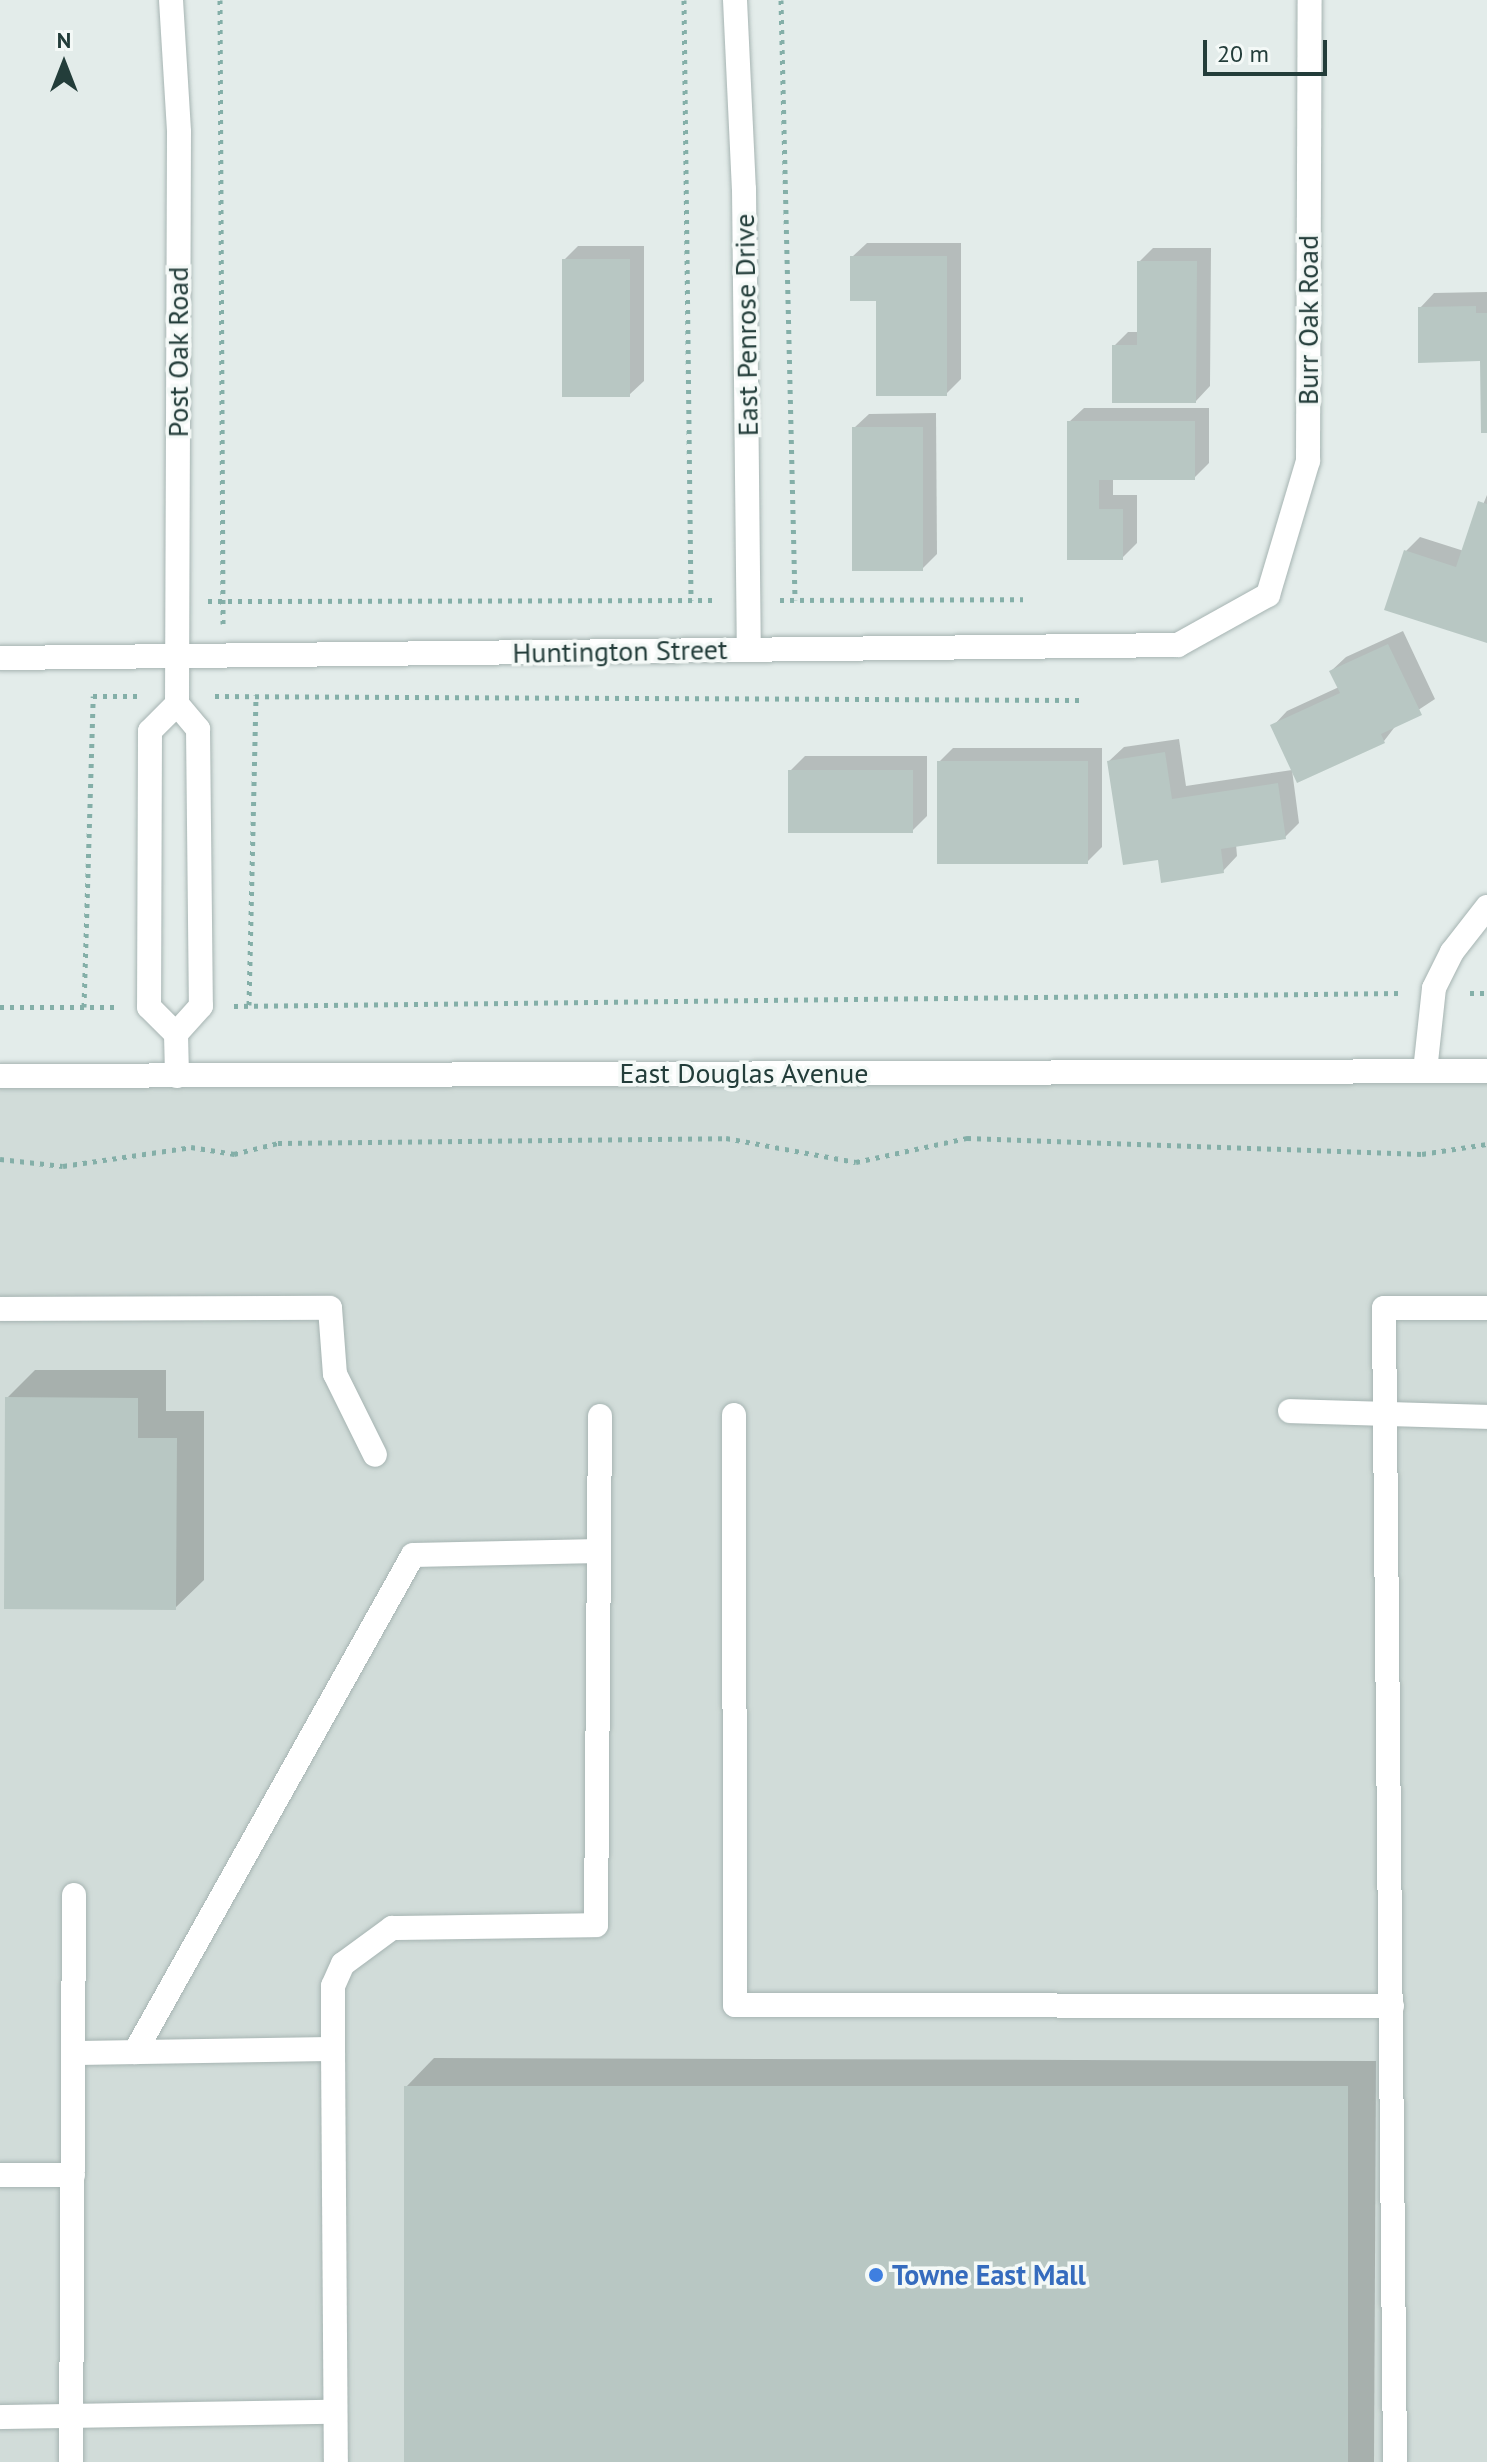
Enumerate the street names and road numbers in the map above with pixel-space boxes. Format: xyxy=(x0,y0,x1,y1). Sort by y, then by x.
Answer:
street label: East Penrose Drive xyxy=(727,213,765,437)
street label: Burr Oak Road xyxy=(1291,234,1325,406)
street label: Post Oak Road xyxy=(161,266,195,438)
street label: Huntington Street xyxy=(512,632,728,670)
street label: East Douglas Avenue xyxy=(619,1056,869,1090)

